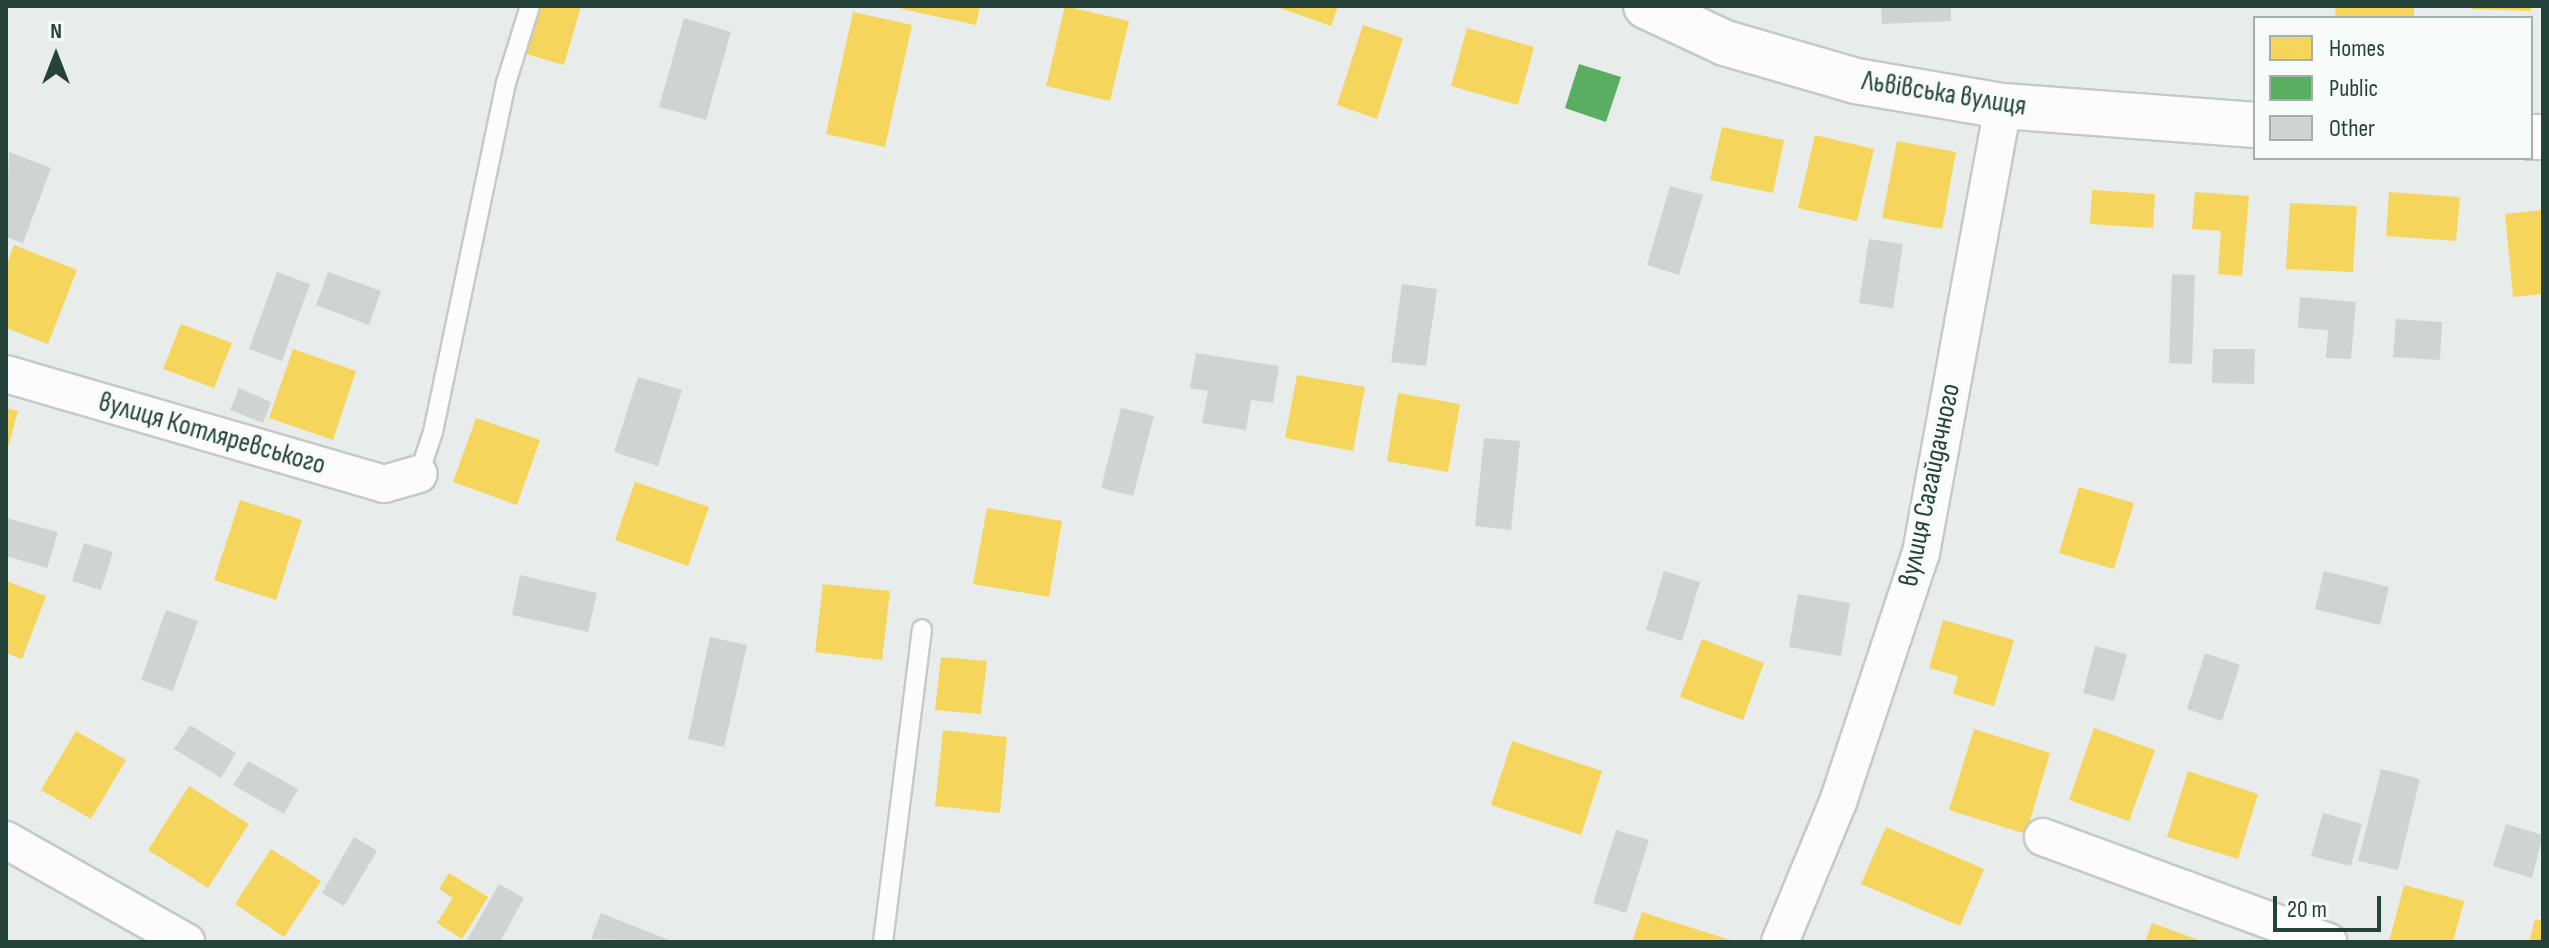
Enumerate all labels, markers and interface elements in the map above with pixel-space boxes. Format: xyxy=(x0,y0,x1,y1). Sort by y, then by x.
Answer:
north arrow xyxy=(16,16,96,96)
legend xyxy=(2253,16,2533,160)
text: N xyxy=(50,18,62,45)
text: Homes xyxy=(2329,34,2385,63)
street label: Львівська вулиця xyxy=(1859,64,2029,124)
text: Public xyxy=(2329,74,2378,103)
text: Other xyxy=(2329,114,2375,143)
street label: вулиця Сагайдачного xyxy=(1892,380,1968,590)
street label: вулиця Котляревського xyxy=(95,386,329,482)
scale bar xyxy=(2277,880,2385,930)
text: 20 m xyxy=(2287,895,2327,924)

